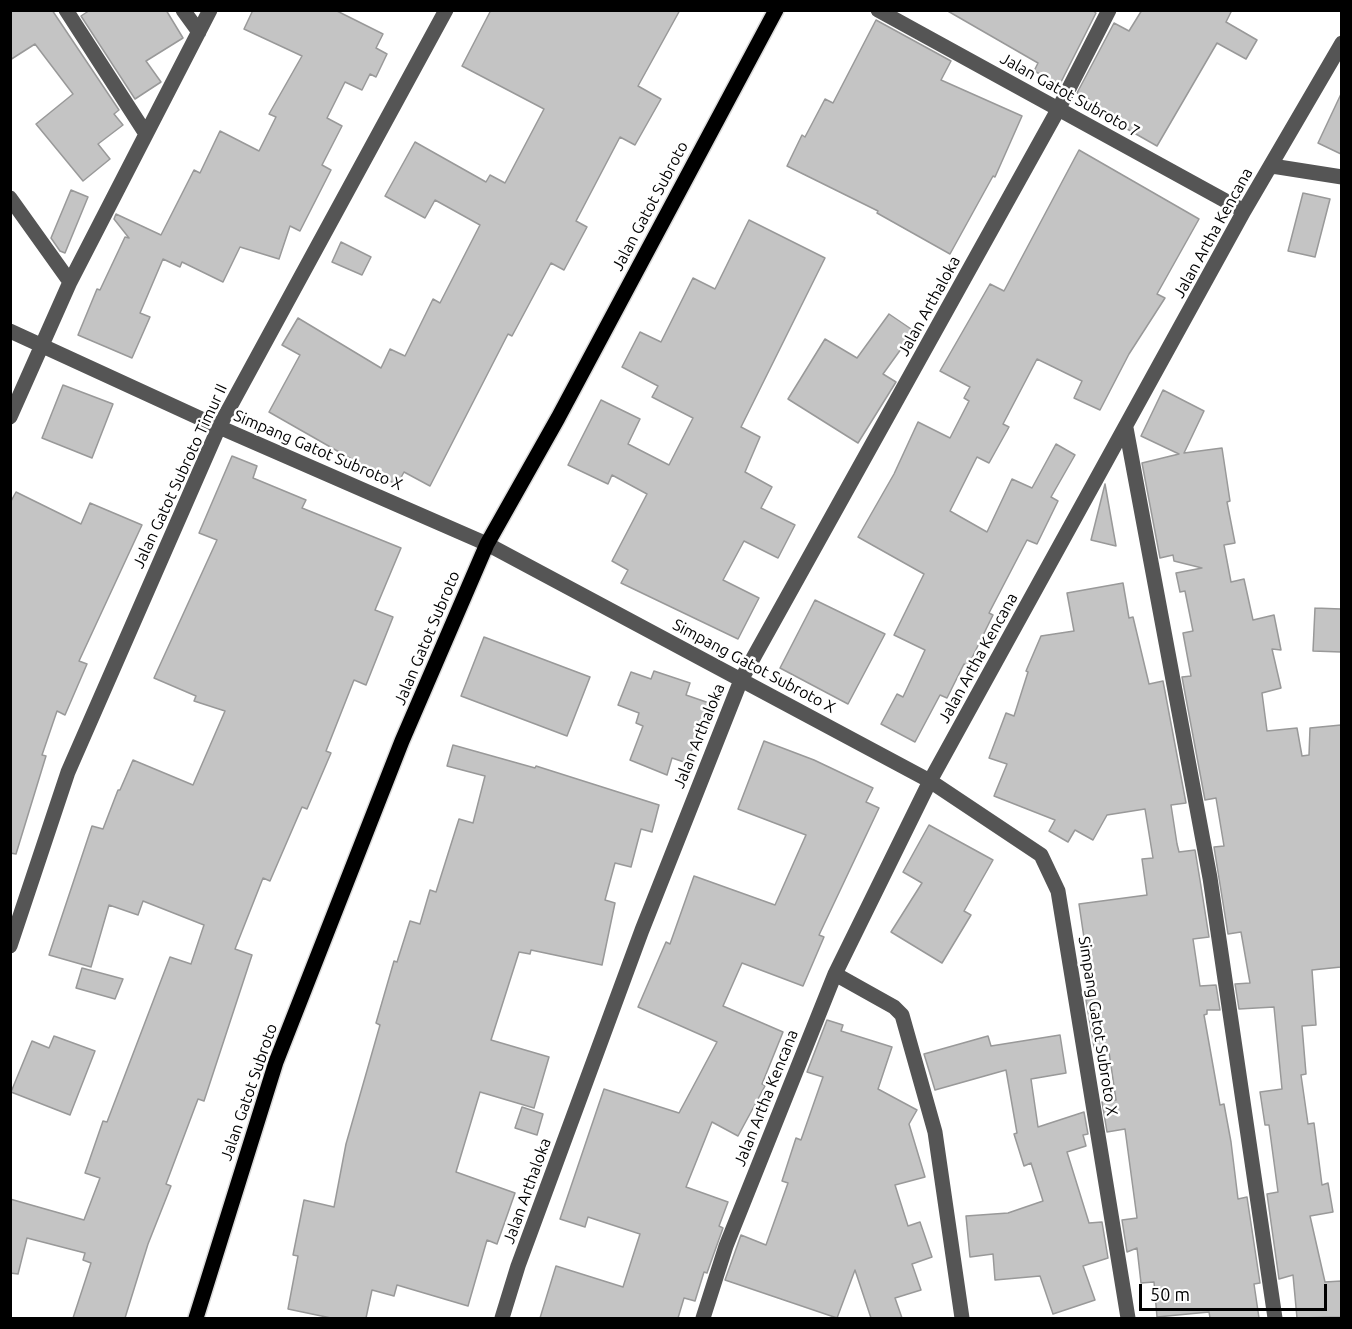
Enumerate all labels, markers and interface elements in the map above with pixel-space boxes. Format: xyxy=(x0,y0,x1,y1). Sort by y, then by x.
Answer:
street label: Jalan Gatot Subroto 7 xyxy=(997,49,1143,141)
street label: Jalan Gatot Subroto xyxy=(608,138,692,274)
street label: Jalan Artha Kencana xyxy=(1169,165,1257,301)
street label: Jalan Arthaloka xyxy=(894,253,964,359)
street label: Jalan Gatot Subroto Timur II xyxy=(129,381,231,571)
street label: Simpang Gatot Subroto X xyxy=(231,406,405,494)
street label: Jalan Gatot Subroto xyxy=(390,568,464,708)
street label: Jalan Artha Kencana xyxy=(934,590,1022,726)
street label: Simpang Gatot Subroto X xyxy=(669,615,839,717)
street label: Jalan Arthaloka xyxy=(669,681,729,791)
street label: Simpang Gatot Subroto X xyxy=(1074,935,1122,1117)
street label: Jalan Gatot Subroto xyxy=(217,1021,281,1163)
street label: Jalan Artha Kencana xyxy=(730,1027,802,1169)
street label: Jalan Arthaloka xyxy=(499,1135,555,1247)
scale bar xyxy=(1142,1272,1330,1310)
text: 50 m xyxy=(1150,1284,1190,1304)

